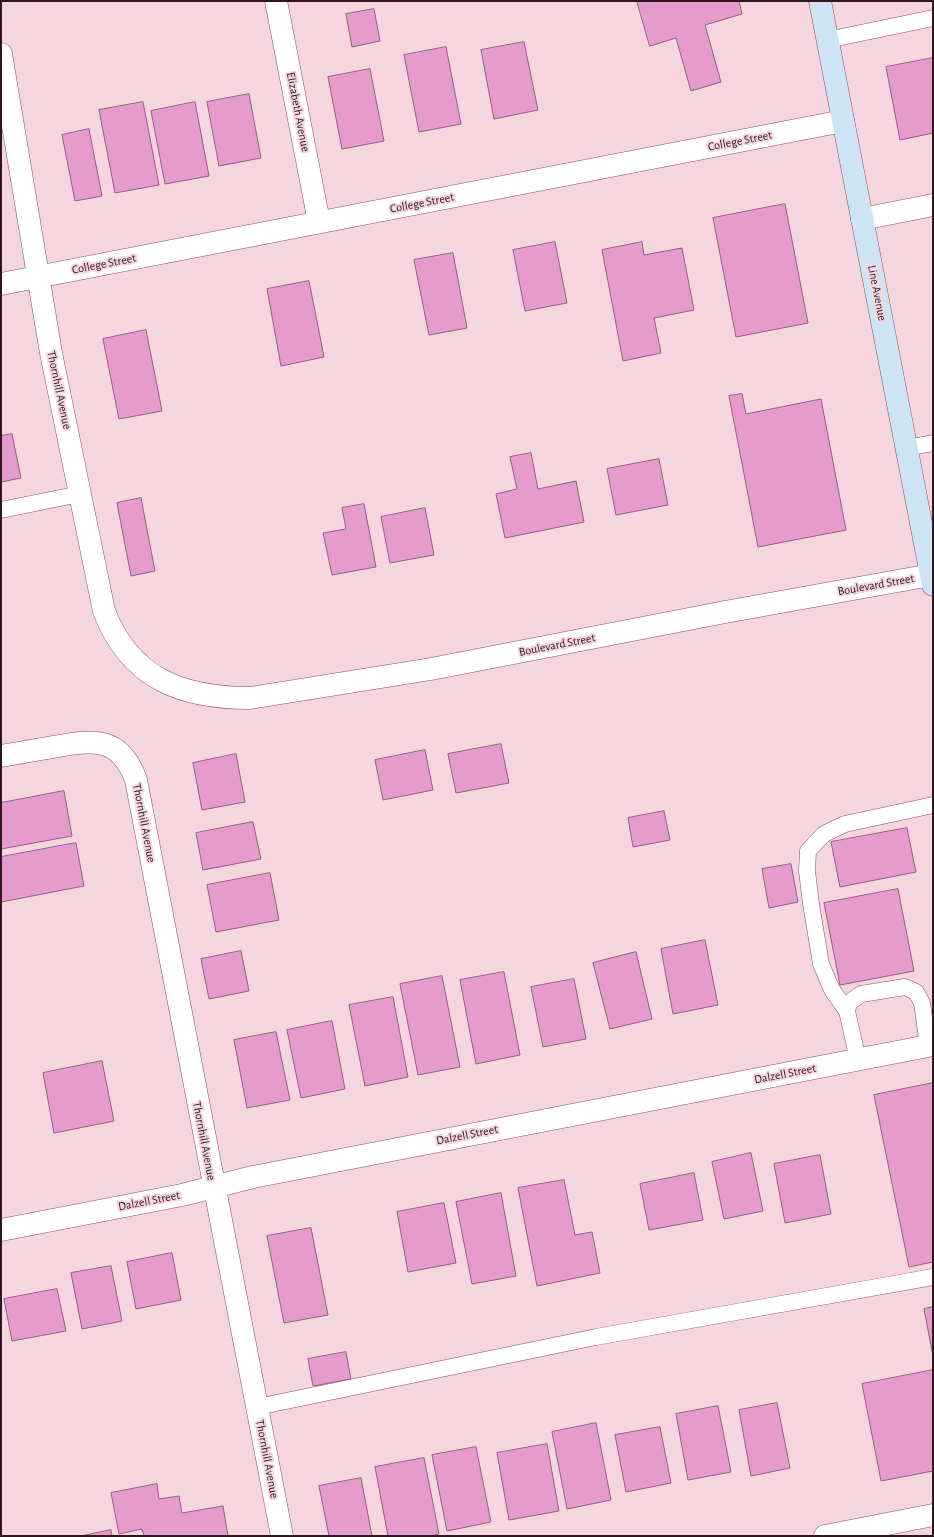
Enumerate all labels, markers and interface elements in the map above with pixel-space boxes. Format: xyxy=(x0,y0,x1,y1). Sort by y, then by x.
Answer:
street label: Elizabeth Avenue xyxy=(283,71,313,153)
street label: College Street xyxy=(707,128,773,154)
street label: College Street xyxy=(389,190,455,216)
street label: College Street xyxy=(71,251,137,277)
street label: Line Avenue xyxy=(865,264,889,322)
street label: Thornhill Avenue xyxy=(44,349,74,431)
street label: Boulevard Street xyxy=(837,571,915,599)
street label: Boulevard Street xyxy=(518,631,596,659)
street label: Thornhill Avenue xyxy=(129,782,159,864)
street label: Dalzell Street xyxy=(753,1061,817,1087)
street label: Thornhill Avenue xyxy=(189,1100,219,1182)
street label: Dalzell Street xyxy=(435,1122,499,1148)
street label: Dalzell Street xyxy=(117,1188,181,1214)
street label: Thornhill Avenue xyxy=(252,1418,282,1500)

